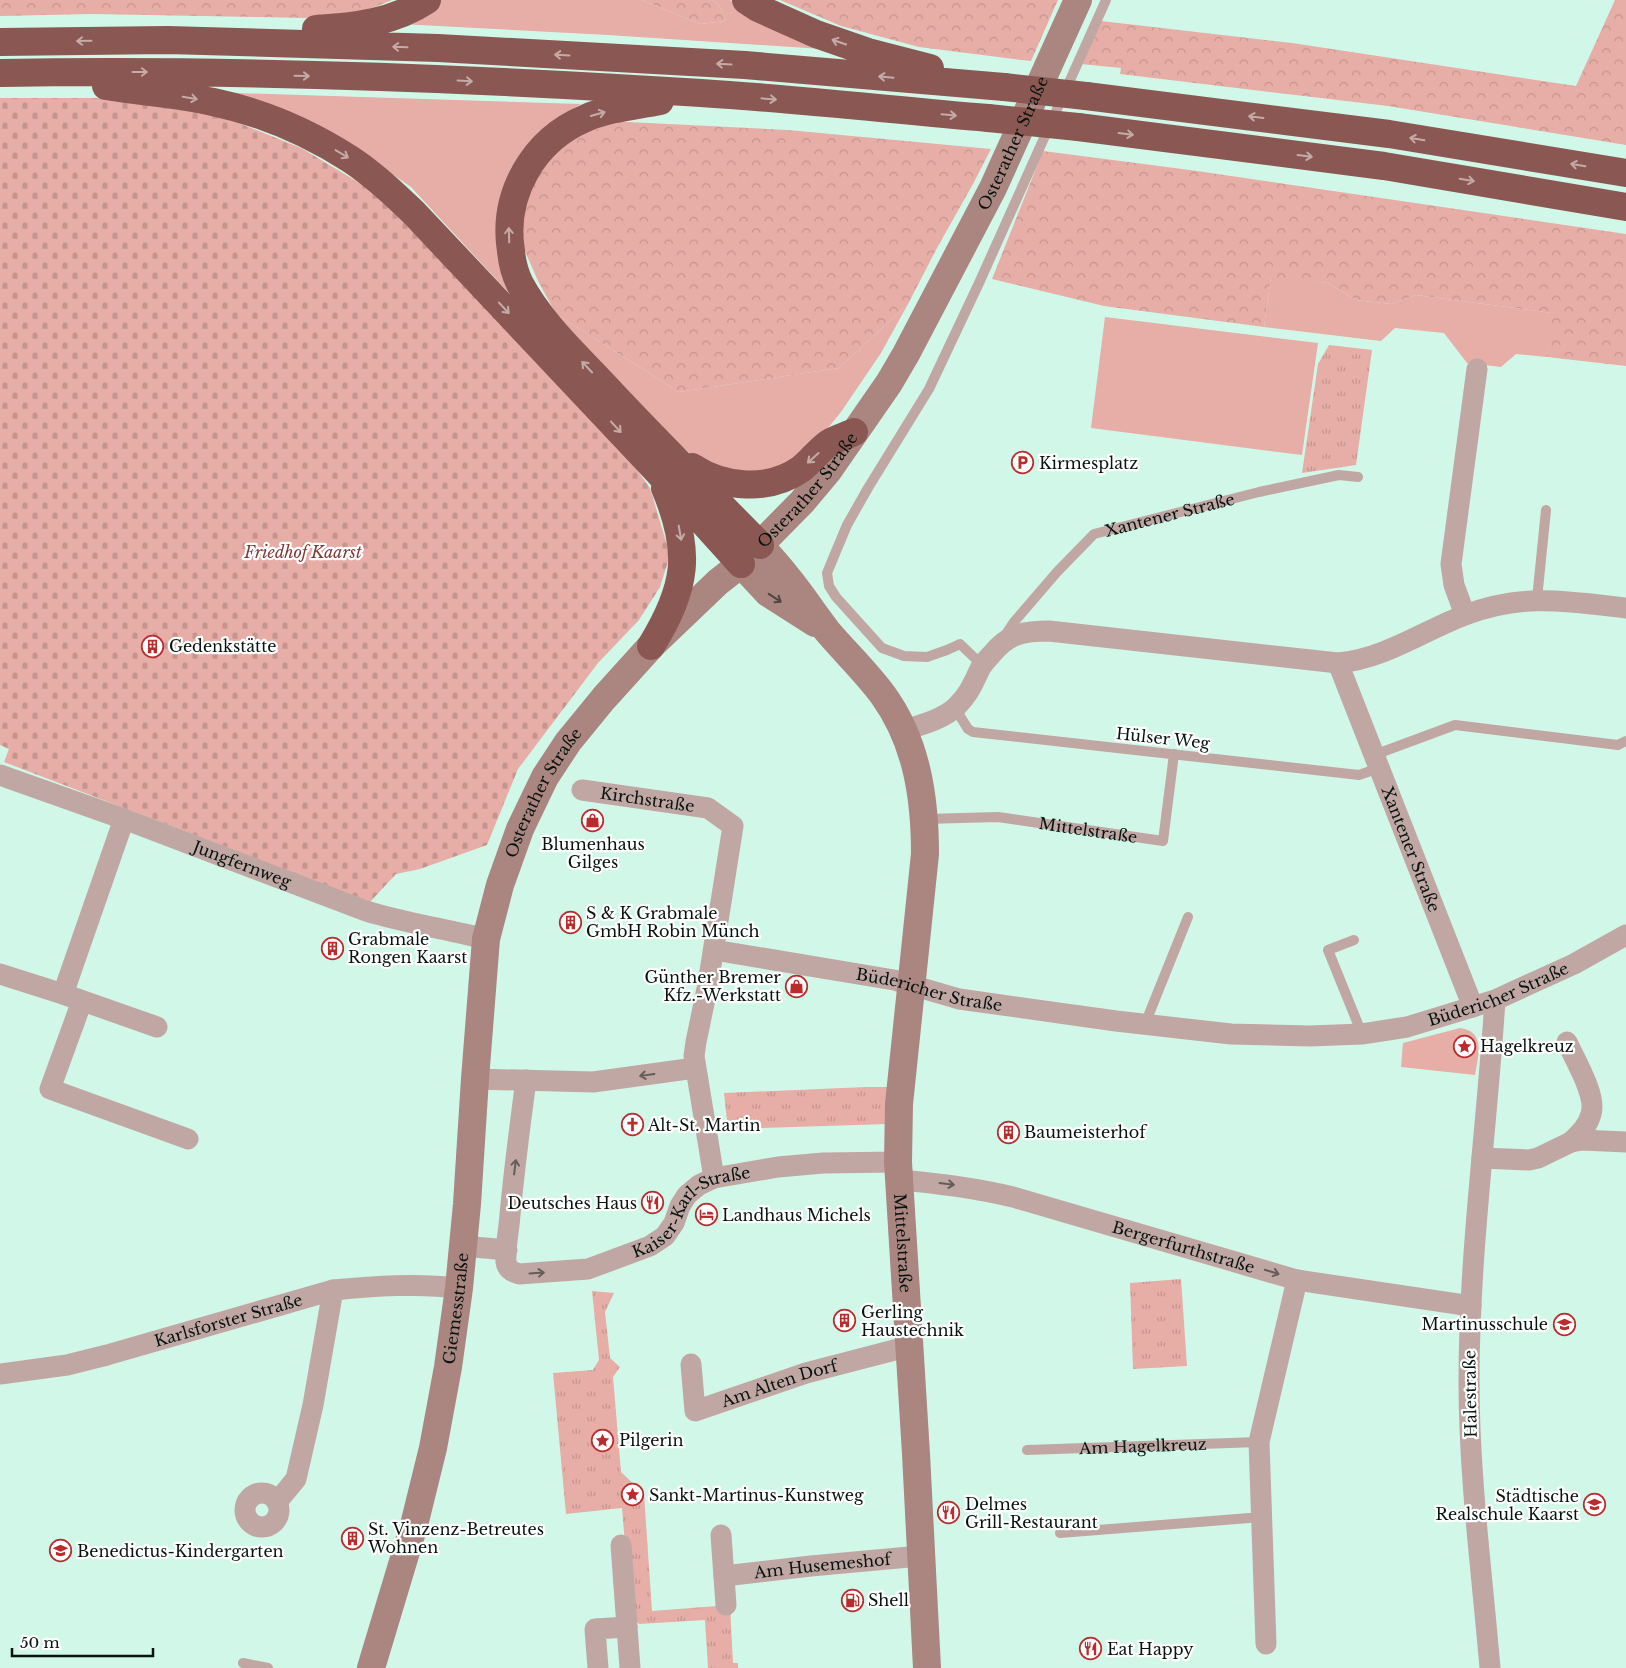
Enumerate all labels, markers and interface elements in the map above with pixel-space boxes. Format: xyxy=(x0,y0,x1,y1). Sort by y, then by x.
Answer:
one-way arrow xyxy=(76,36,92,46)
one-way arrow xyxy=(832,37,848,46)
one-way arrow xyxy=(392,42,408,51)
one-way arrow xyxy=(554,50,570,59)
one-way arrow xyxy=(716,60,732,69)
one-way arrow xyxy=(132,67,148,77)
one-way arrow xyxy=(294,71,310,80)
one-way arrow xyxy=(878,73,894,82)
street label: Osterather Straße xyxy=(973,73,1052,214)
one-way arrow xyxy=(456,76,472,85)
one-way arrow xyxy=(182,93,198,103)
one-way arrow xyxy=(760,94,776,104)
one-way arrow xyxy=(590,109,606,119)
one-way arrow xyxy=(941,110,957,120)
one-way arrow xyxy=(1249,112,1265,122)
one-way arrow xyxy=(1118,129,1134,139)
one-way arrow xyxy=(1410,134,1426,144)
one-way arrow xyxy=(334,150,348,160)
one-way arrow xyxy=(1296,151,1312,161)
one-way arrow xyxy=(1570,159,1586,169)
one-way arrow xyxy=(1458,176,1474,186)
one-way arrow xyxy=(504,228,514,244)
one-way arrow xyxy=(498,302,510,315)
one-way arrow xyxy=(581,360,593,373)
one-way arrow xyxy=(610,420,622,433)
street label: Osterather Straße xyxy=(753,429,862,552)
parking icon: Kirmesplatz xyxy=(1011,451,1035,475)
one-way arrow xyxy=(807,452,820,463)
place label: Kirmesplatz xyxy=(1039,453,1138,473)
street label: Xantener Straße xyxy=(1103,489,1237,541)
one-way arrow xyxy=(675,525,685,541)
park label: Friedhof Kaarst xyxy=(243,542,362,562)
one-way arrow xyxy=(768,593,782,603)
building icon: Gedenkstätte xyxy=(141,634,165,658)
place label: Gedenkstätte xyxy=(169,636,276,656)
street label: Osterather Straße xyxy=(501,723,586,860)
street label: Hülser Weg xyxy=(1115,723,1211,753)
street label: Kirchstraße xyxy=(599,783,696,816)
street label: Xantener Straße xyxy=(1377,784,1445,915)
shop icon: Blumenhaus Gilges xyxy=(581,808,605,832)
street label: Mittelstraße xyxy=(1037,813,1139,847)
place label: Blumenhaus Gilges xyxy=(541,834,645,872)
street label: Jungfernweg xyxy=(188,835,294,892)
place label: S & K Grabmale GmbH Robin Münch xyxy=(586,903,759,941)
building icon: S & K Grabmale GmbH Robin Münch xyxy=(558,910,582,934)
place label: Grabmale Rongen Kaarst xyxy=(348,929,467,967)
building icon: Grabmale Rongen Kaarst xyxy=(320,936,344,960)
street label: Büdericher Straße xyxy=(1425,958,1572,1030)
street label: Büdericher Straße xyxy=(855,964,1004,1015)
place label: Günther Bremer Kfz.-Werkstatt xyxy=(644,967,781,1005)
shop icon: Günther Bremer Kfz.-Werkstatt xyxy=(785,974,809,998)
place icon: Hagelkreuz xyxy=(1452,1034,1476,1058)
place label: Hagelkreuz xyxy=(1480,1036,1574,1056)
one-way arrow xyxy=(639,1070,655,1080)
church icon: Alt-St. Martin xyxy=(620,1113,644,1137)
place label: Alt-St. Martin xyxy=(647,1115,761,1135)
building icon: Baumeisterhof xyxy=(996,1120,1020,1144)
place label: Baumeisterhof xyxy=(1024,1122,1148,1142)
one-way arrow xyxy=(510,1159,520,1175)
street label: Kaiser-Karl-Straße xyxy=(629,1162,752,1262)
one-way arrow xyxy=(938,1179,954,1189)
restaurant icon: Deutsches Haus xyxy=(641,1191,665,1215)
place label: Deutsches Haus xyxy=(507,1193,637,1213)
street label: Mittelstraße xyxy=(890,1193,916,1293)
hotel icon: Landhaus Michels xyxy=(694,1203,718,1227)
place label: Landhaus Michels xyxy=(722,1205,871,1225)
street label: Bergerfurthstraße xyxy=(1110,1217,1257,1277)
street label: Giemesstraße xyxy=(438,1252,472,1365)
one-way arrow xyxy=(529,1268,545,1277)
one-way arrow xyxy=(1264,1268,1280,1278)
street label: Karlsforster Straße xyxy=(152,1289,305,1351)
place label: Gerling Haustechnik xyxy=(861,1302,964,1340)
building icon: Gerling Haustechnik xyxy=(833,1309,857,1333)
school or university icon: Martinusschule xyxy=(1552,1312,1576,1336)
place label: Martinusschule xyxy=(1422,1314,1548,1334)
street label: Halestraße xyxy=(1459,1350,1481,1438)
street label: Am Alten Dorf xyxy=(718,1355,842,1412)
place icon: Pilgerin xyxy=(591,1428,615,1452)
place label: Pilgerin xyxy=(619,1430,683,1450)
street label: Am Hagelkreuz xyxy=(1078,1434,1207,1458)
place icon: Sankt-Martinus-Kunstweg xyxy=(621,1483,645,1507)
place label: Sankt-Martinus-Kunstweg xyxy=(649,1485,864,1505)
place label: Städtische Realschule Kaarst xyxy=(1436,1486,1579,1524)
school or university icon: Städtische Realschule Kaarst xyxy=(1583,1493,1607,1517)
place label: Delmes Grill-Restaurant xyxy=(965,1494,1098,1532)
restaurant icon: Delmes Grill-Restaurant xyxy=(937,1501,961,1525)
place label: St. Vinzenz-Betreutes Wohnen xyxy=(367,1519,544,1557)
building icon: St. Vinzenz-Betreutes Wohnen xyxy=(340,1526,364,1550)
school or university icon: Benedictus-Kindergarten xyxy=(49,1539,73,1563)
place label: Benedictus-Kindergarten xyxy=(77,1541,284,1561)
street label: Am Husemeshof xyxy=(752,1548,894,1583)
fuel station icon: Shell xyxy=(840,1588,864,1612)
place label: Shell xyxy=(868,1590,909,1610)
scale bar xyxy=(12,1626,154,1658)
text: 50 m xyxy=(20,1633,60,1652)
restaurant icon: Eat Happy xyxy=(1079,1637,1103,1661)
place label: Eat Happy xyxy=(1107,1639,1194,1659)

